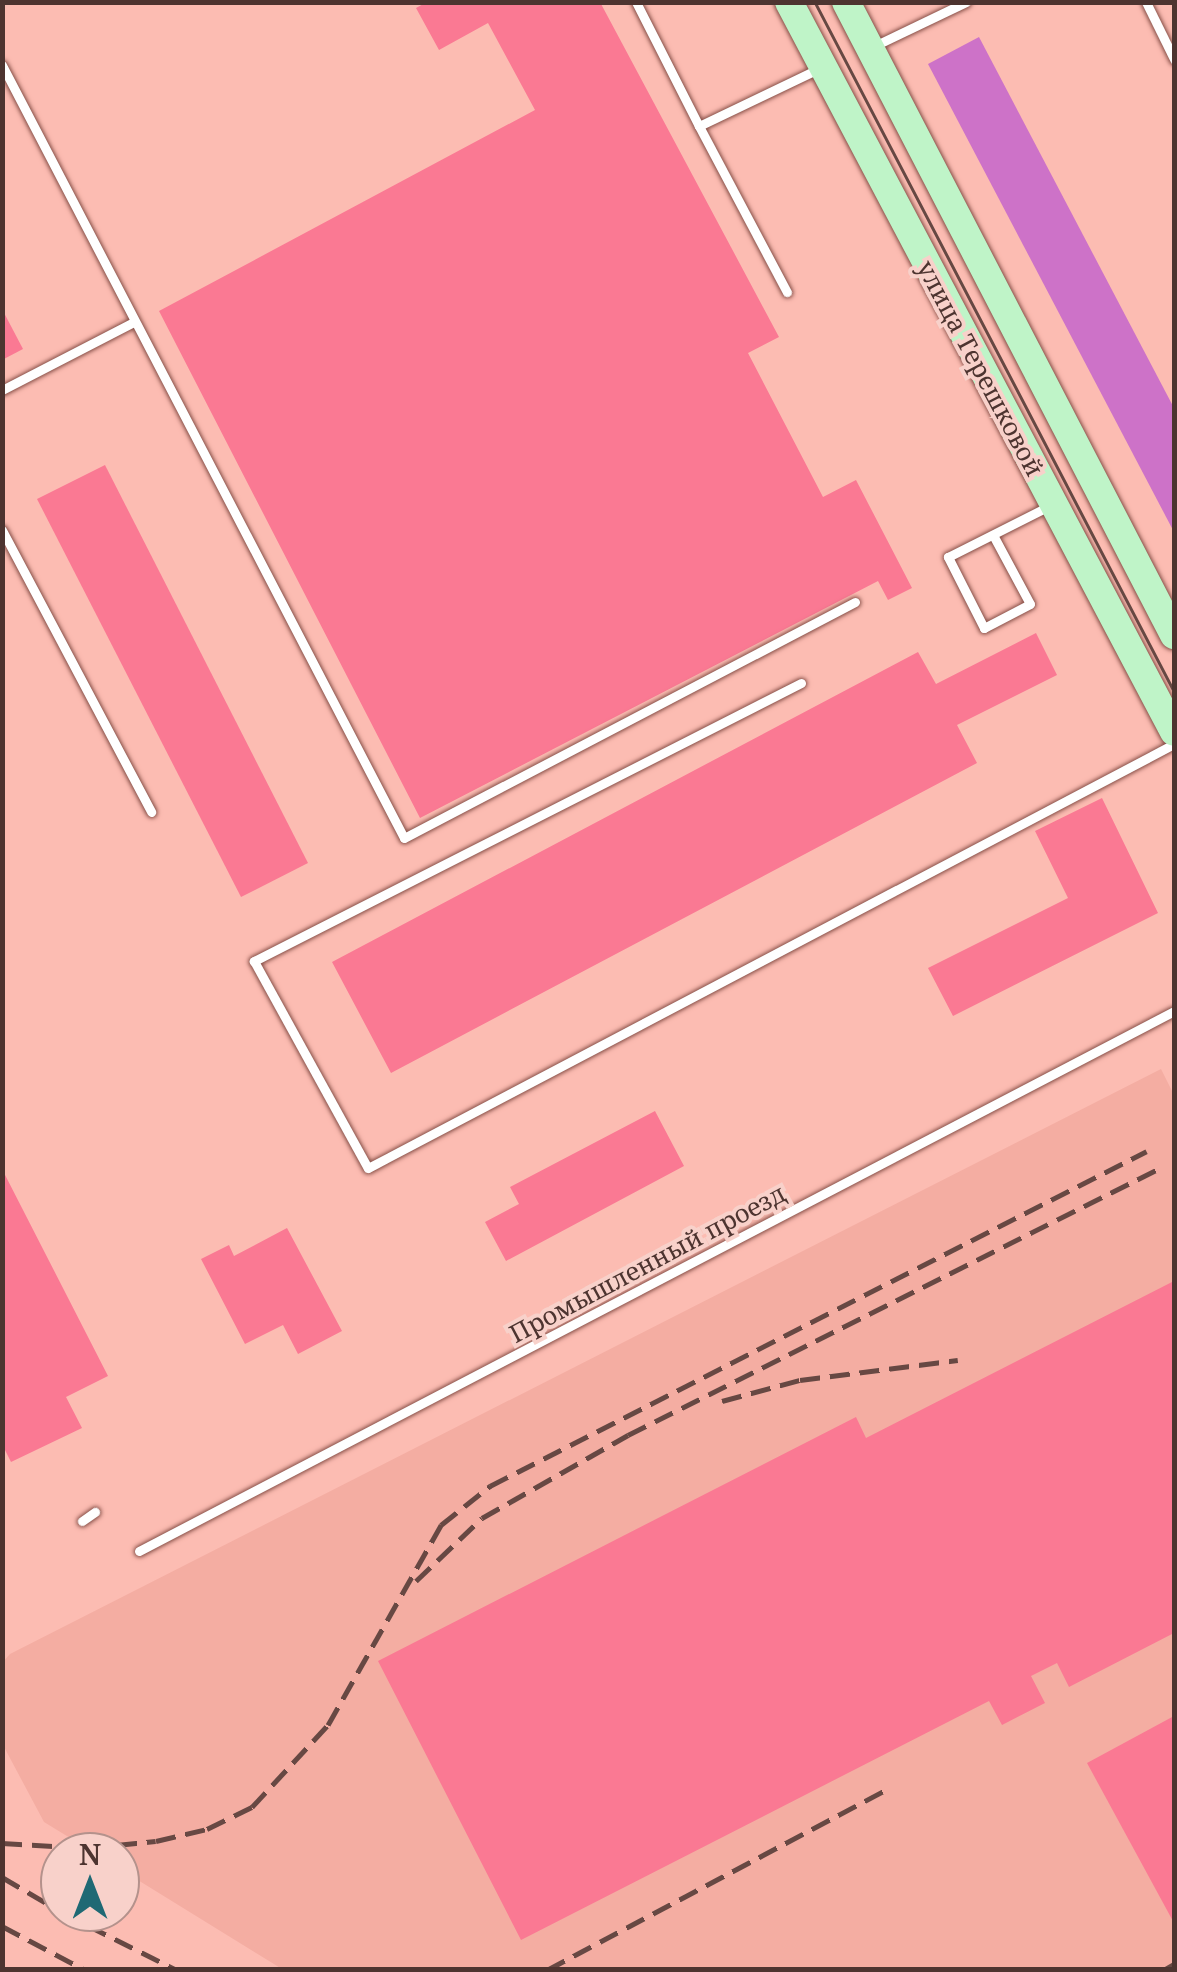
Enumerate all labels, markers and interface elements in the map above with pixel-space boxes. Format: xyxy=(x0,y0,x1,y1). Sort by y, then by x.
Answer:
street label: улица Терешковой xyxy=(911,255,1051,481)
street label: Промышленный проезд xyxy=(504,1177,790,1349)
north arrow xyxy=(40,1832,140,1932)
text: N xyxy=(79,1835,101,1873)

